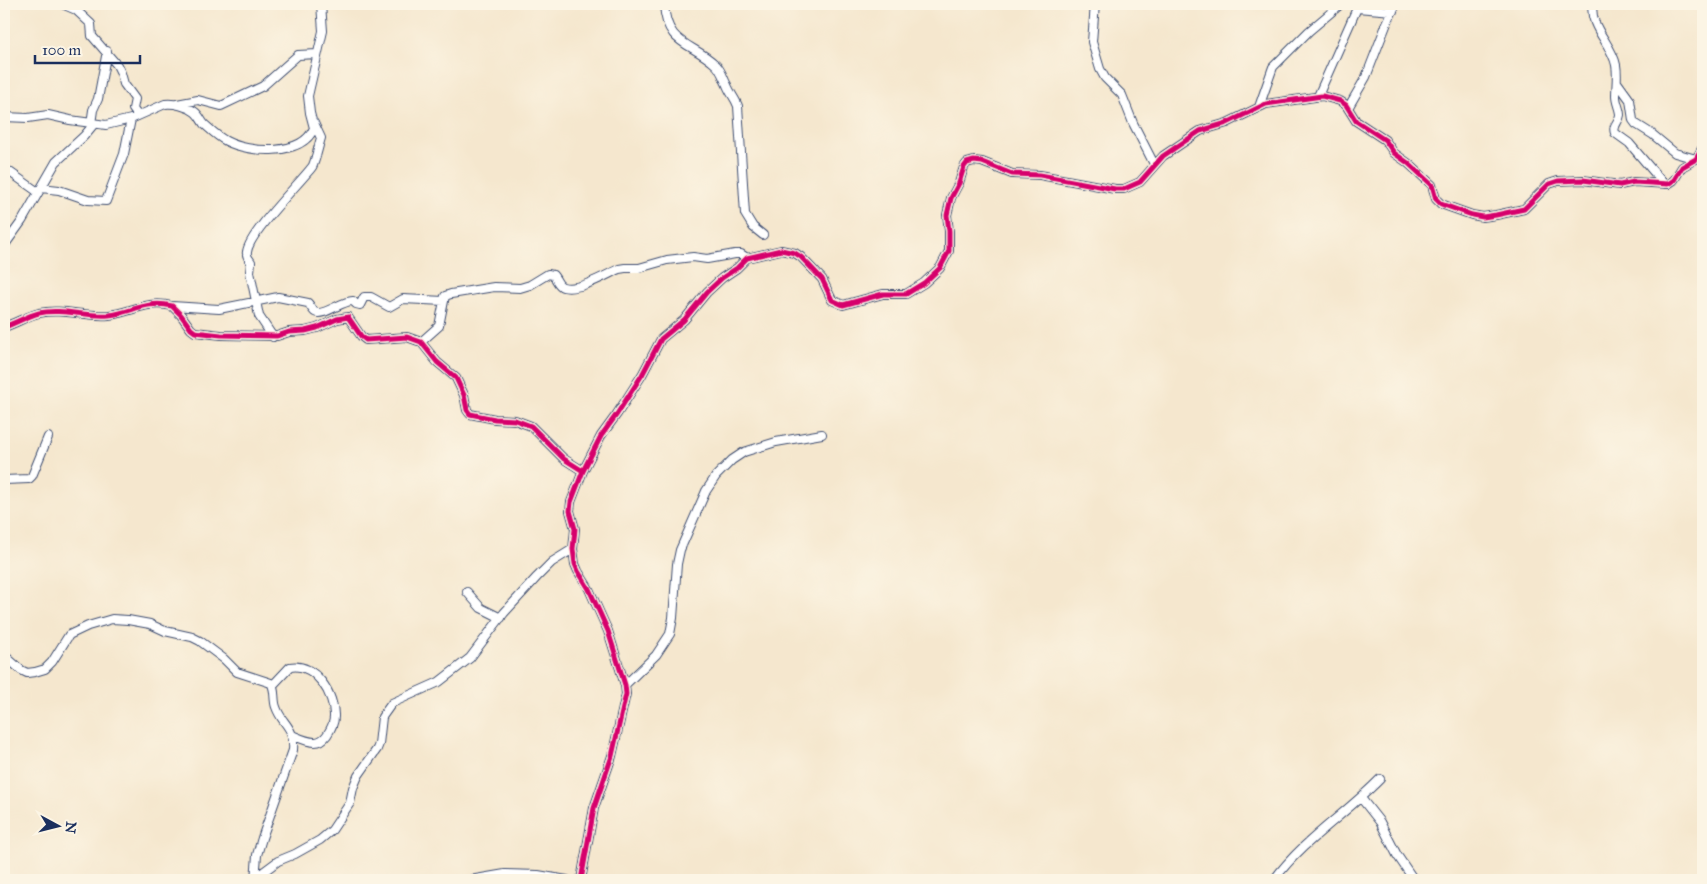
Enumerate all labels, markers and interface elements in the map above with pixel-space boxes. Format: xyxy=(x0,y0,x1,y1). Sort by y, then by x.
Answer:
scale bar xyxy=(35,32,140,64)
text: 100 m xyxy=(42,41,82,59)
north arrow xyxy=(32,802,82,852)
text: N xyxy=(61,821,80,835)

